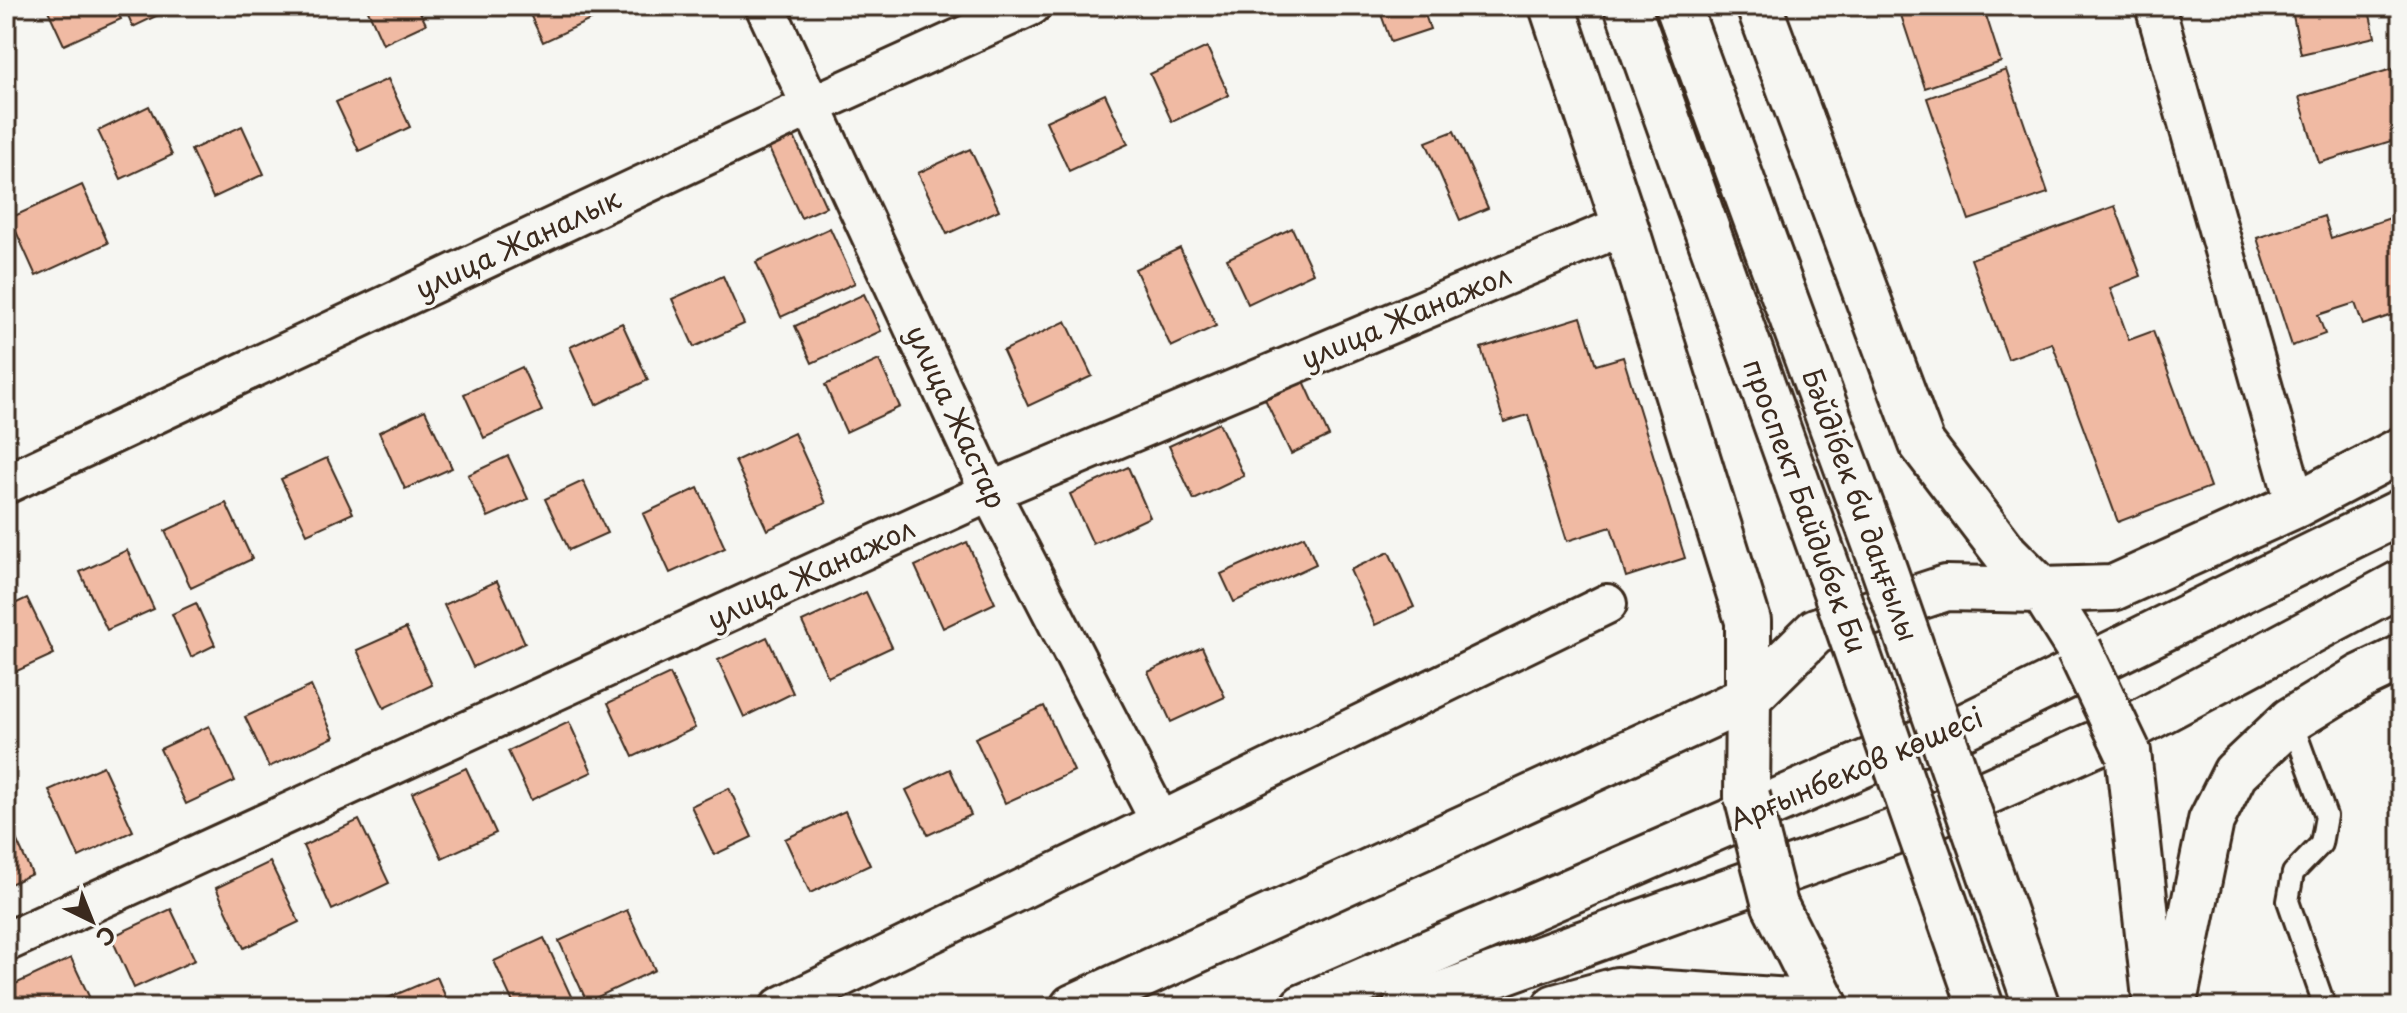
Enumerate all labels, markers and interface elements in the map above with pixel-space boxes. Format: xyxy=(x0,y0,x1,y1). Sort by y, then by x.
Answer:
street label: улица Жаналык xyxy=(407,176,628,309)
street label: улица Жанажол xyxy=(1294,252,1517,379)
street label: улица Жастар xyxy=(896,317,1019,515)
street label: проспект Байдибек Би xyxy=(1733,352,1880,659)
street label: Бәйдібек би даңғылы xyxy=(1792,362,1931,647)
street label: улица Жанажол xyxy=(699,506,921,640)
street label: Арғынбеков көшесі xyxy=(1722,695,1989,841)
north arrow xyxy=(52,881,132,961)
text: С xyxy=(89,919,124,954)

